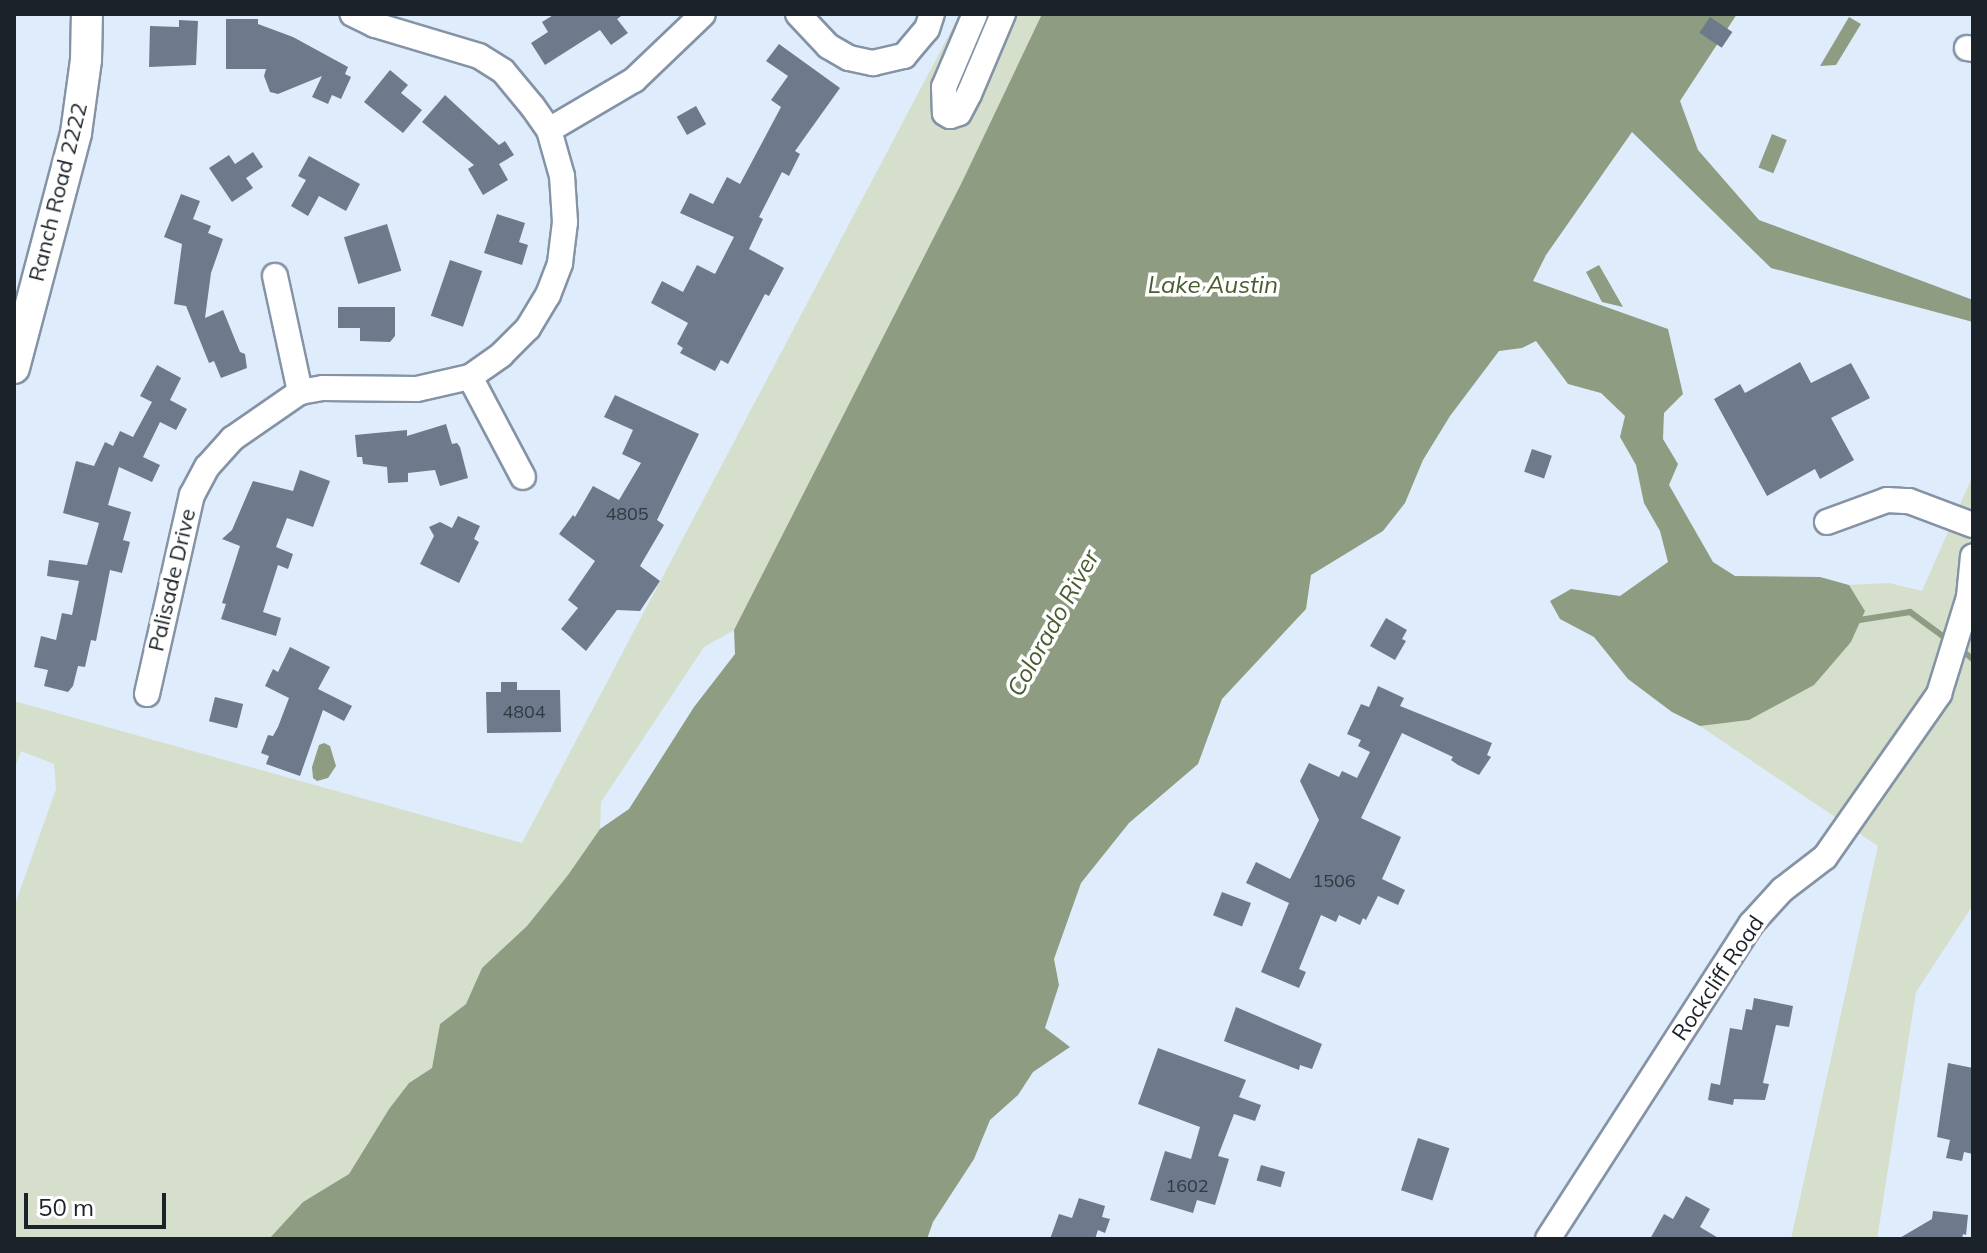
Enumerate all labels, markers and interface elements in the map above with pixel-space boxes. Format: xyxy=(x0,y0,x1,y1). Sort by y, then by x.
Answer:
street label: Ranch Road 2222 xyxy=(23,100,93,284)
water label: Lake Austin xyxy=(1148,271,1278,299)
house number: 4805 xyxy=(605,503,649,525)
street label: Palisade Drive xyxy=(143,506,201,654)
water label: Colorado River xyxy=(1001,545,1105,701)
house number: 4804 xyxy=(502,701,546,723)
house number: 1506 xyxy=(1312,870,1356,892)
street label: Rockcliff Road xyxy=(1667,910,1769,1046)
house number: 1602 xyxy=(1165,1175,1209,1197)
scale bar xyxy=(28,1177,170,1227)
text: 50 m xyxy=(38,1192,94,1222)

